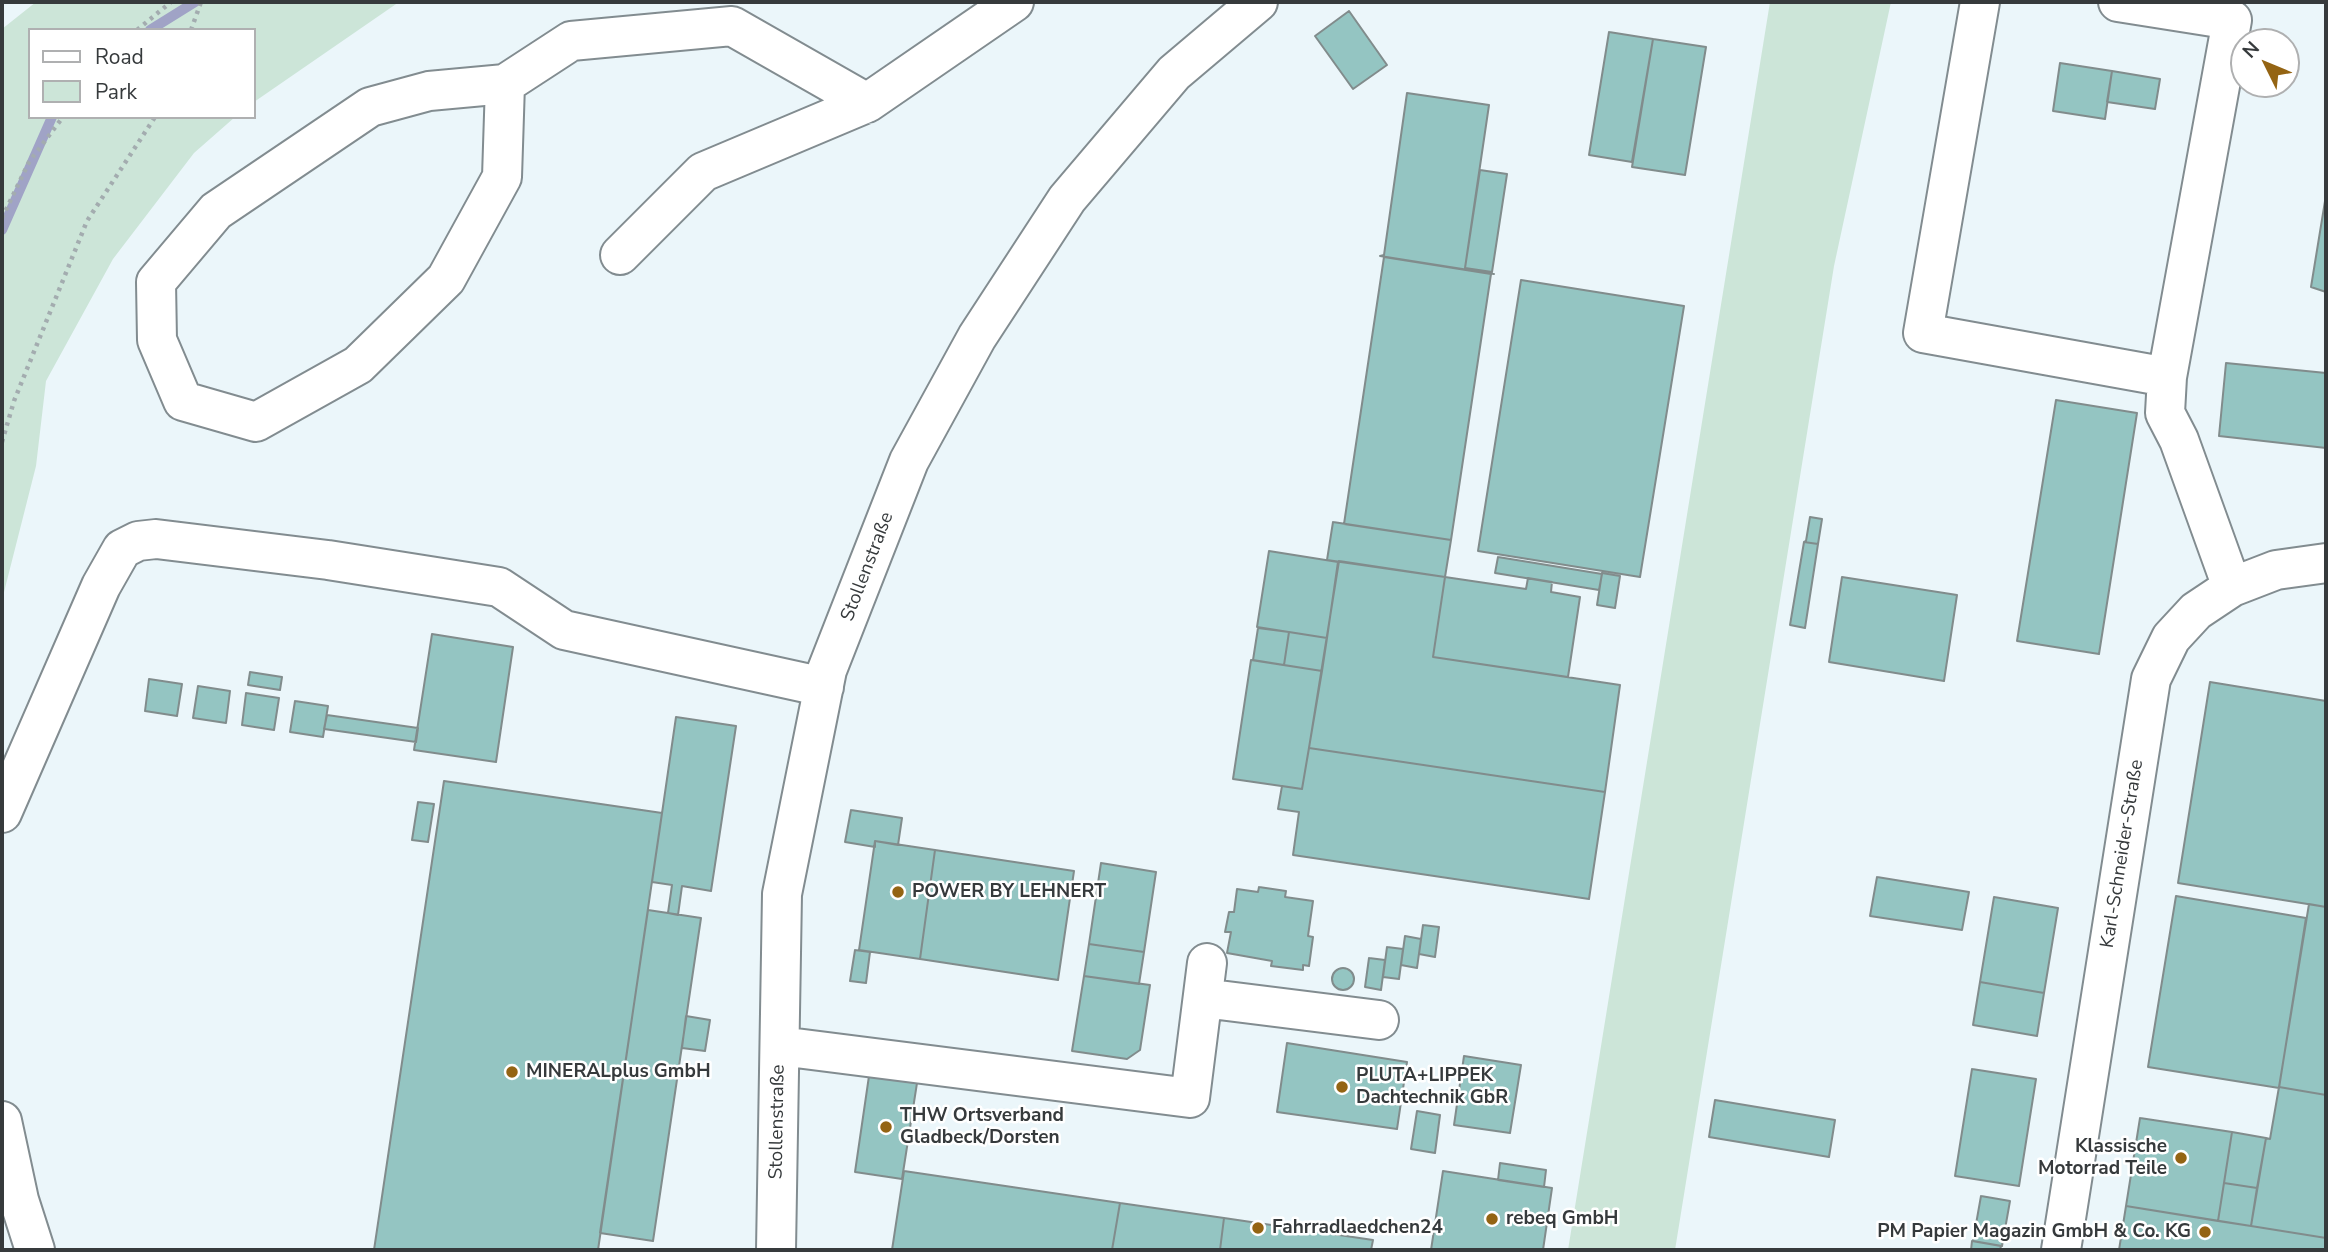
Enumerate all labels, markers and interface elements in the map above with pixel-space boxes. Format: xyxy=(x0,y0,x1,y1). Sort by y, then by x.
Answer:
legend xyxy=(28,28,256,119)
north arrow xyxy=(2230,28,2300,98)
text: N xyxy=(2237,36,2265,64)
text: Road xyxy=(95,43,144,71)
text: Park xyxy=(95,78,137,106)
street label: Stollenstraße xyxy=(837,509,899,625)
street label: Karl-Schneider-Straße xyxy=(2097,758,2149,950)
place label: POWER BY LEHNERT xyxy=(912,881,1106,903)
marker: POWER BY LEHNERT xyxy=(890,884,906,900)
place label: MINERALplus GmbH xyxy=(526,1061,711,1083)
marker: MINERALplus GmbH xyxy=(504,1064,520,1080)
street label: Stollenstraße xyxy=(766,1064,790,1180)
place label: PLUTA+LIPPEK Dachtechnik GbR xyxy=(1356,1065,1508,1109)
marker: PLUTA+LIPPEK Dachtechnik GbR xyxy=(1334,1079,1350,1095)
place label: THW Ortsverband Gladbeck/Dorsten xyxy=(900,1105,1064,1149)
marker: THW Ortsverband Gladbeck/Dorsten xyxy=(878,1119,894,1135)
place label: Klassische Motorrad Teile xyxy=(2038,1136,2167,1180)
marker: Klassische Motorrad Teile xyxy=(2173,1150,2189,1166)
place label: rebeq GmbH xyxy=(1506,1208,1619,1230)
marker: rebeq GmbH xyxy=(1484,1211,1500,1227)
place label: Fahrradlaedchen24 xyxy=(1272,1217,1443,1239)
marker: Fahrradlaedchen24 xyxy=(1250,1220,1266,1236)
place label: PM Papier Magazin GmbH & Co. KG xyxy=(1877,1221,2191,1243)
marker: PM Papier Magazin GmbH & Co. KG xyxy=(2197,1224,2213,1240)

